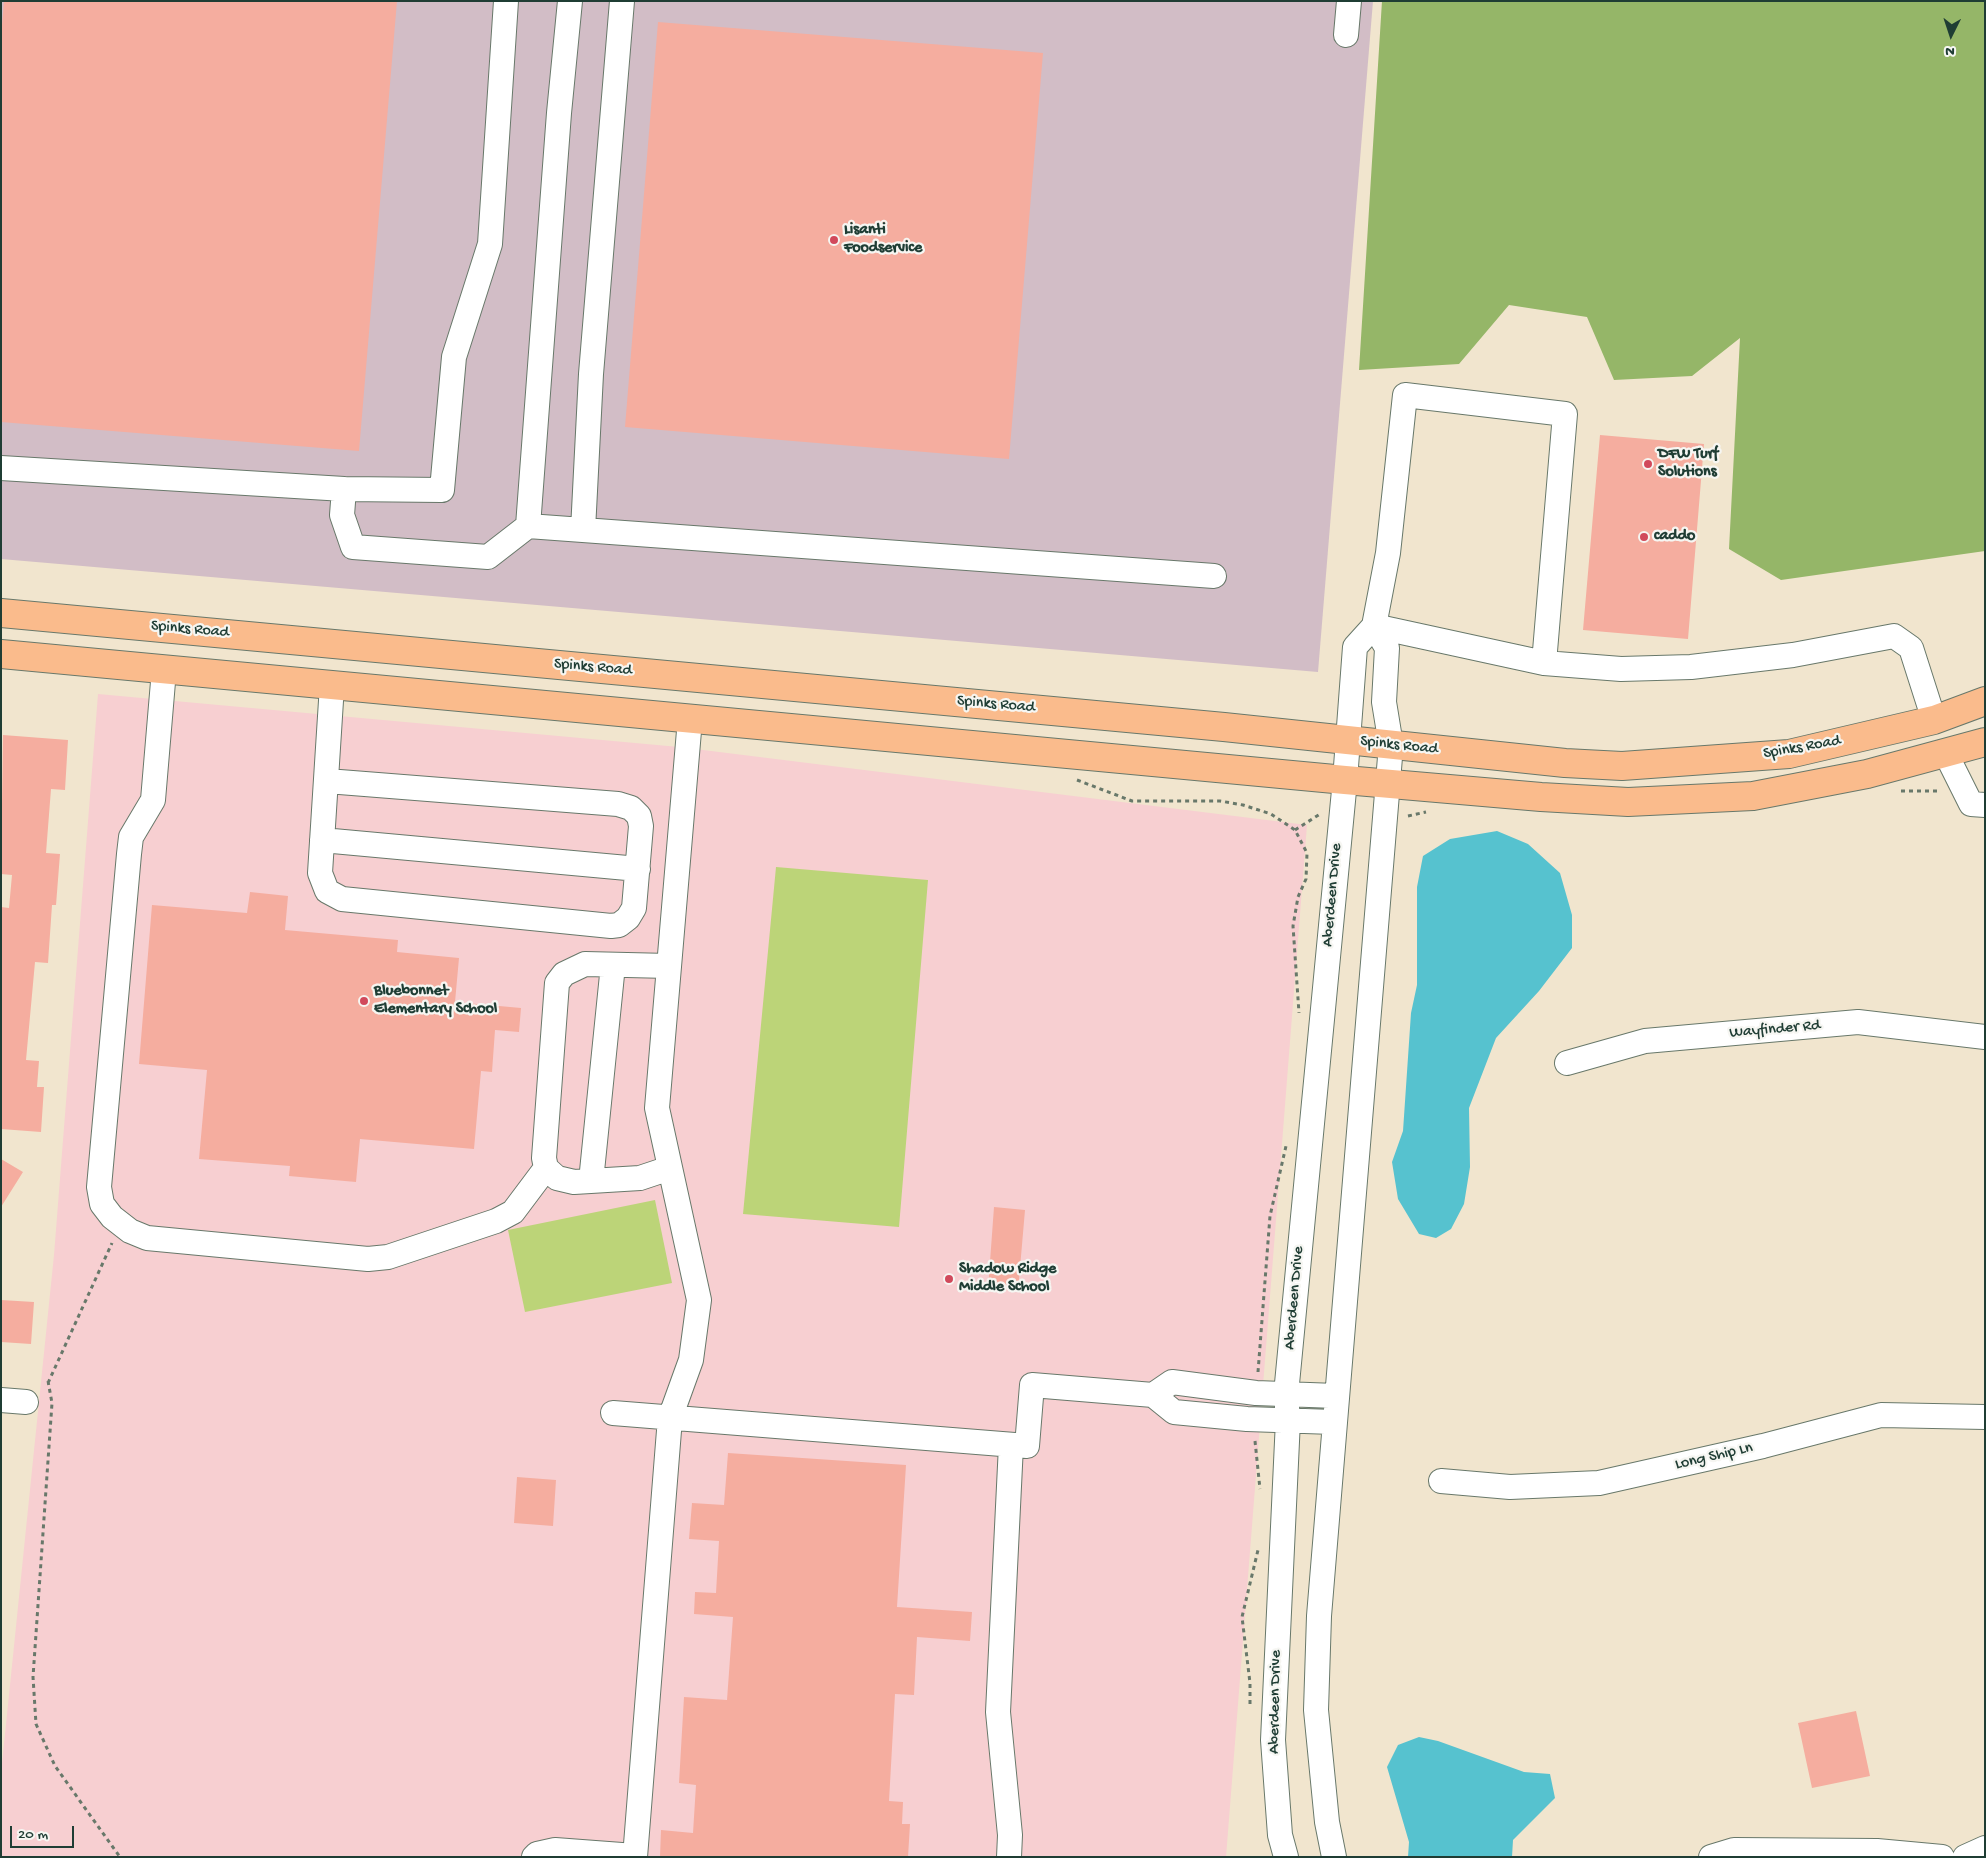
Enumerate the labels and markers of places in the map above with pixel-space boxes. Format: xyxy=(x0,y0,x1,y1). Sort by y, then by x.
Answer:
place label: Lisanti Foodservice xyxy=(844,221,922,259)
marker: Lisanti Foodservice xyxy=(828,234,840,246)
place label: DFW Turf Solutions xyxy=(1658,445,1718,483)
marker: DFW Turf Solutions xyxy=(1642,458,1654,470)
place label: caddo xyxy=(1654,527,1695,547)
marker: caddo xyxy=(1638,531,1650,543)
place label: Bluebonnet Elementary School xyxy=(374,982,497,1020)
marker: Bluebonnet Elementary School xyxy=(358,995,370,1007)
place label: Shadow Ridge Middle School xyxy=(959,1260,1056,1298)
marker: Shadow Ridge Middle School xyxy=(943,1273,955,1285)

